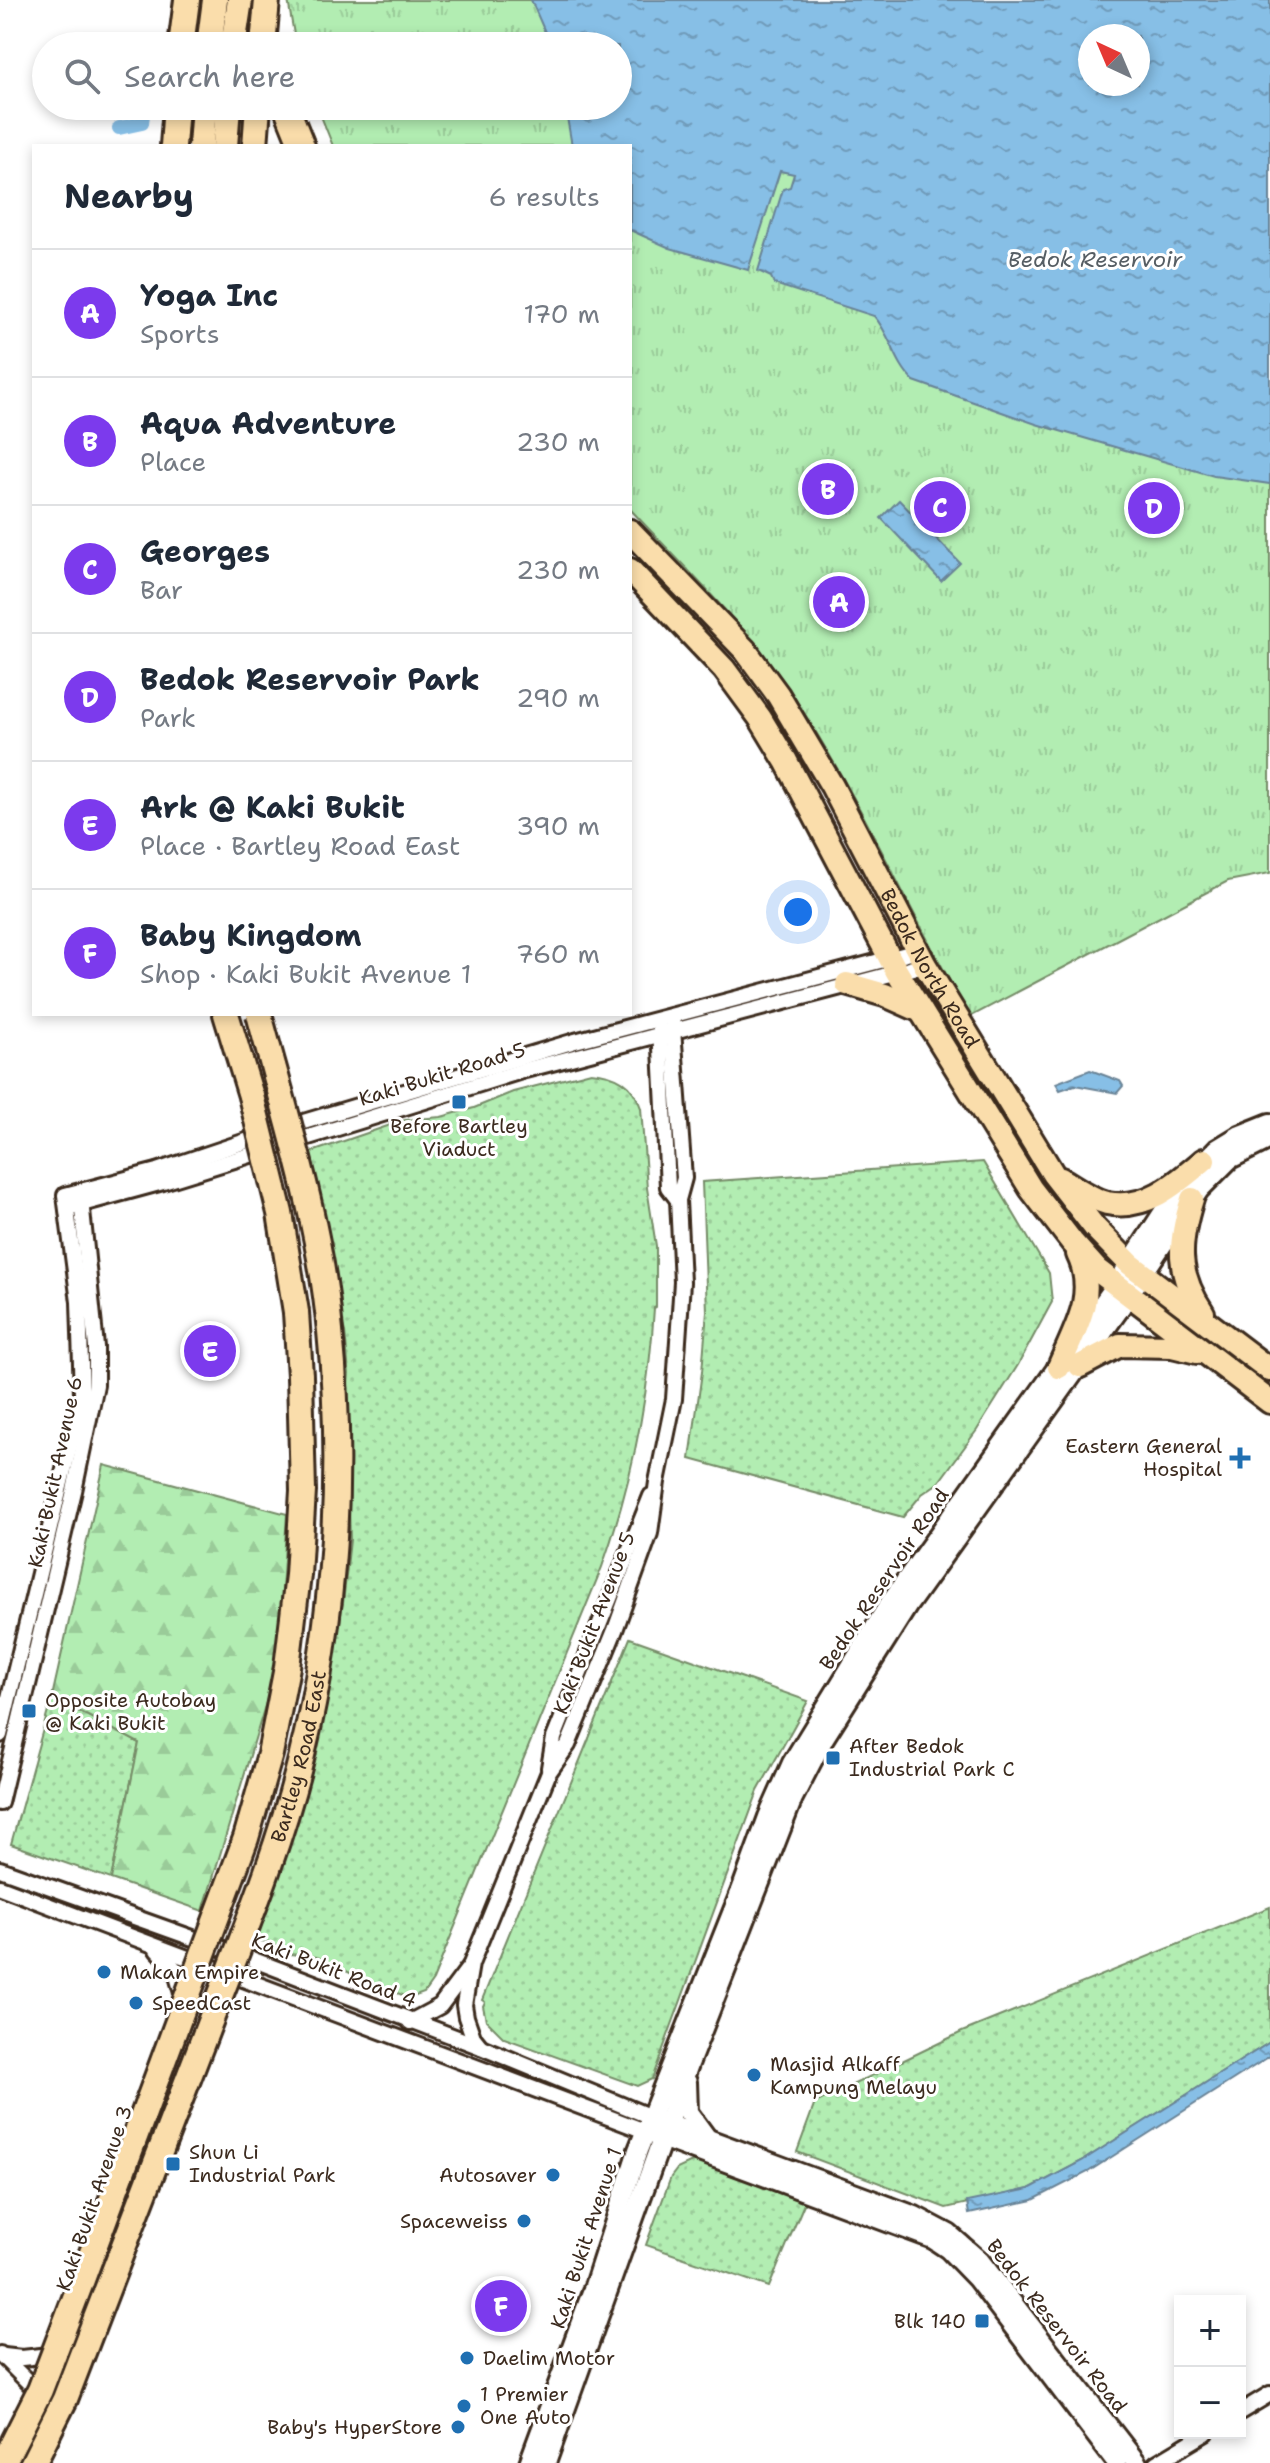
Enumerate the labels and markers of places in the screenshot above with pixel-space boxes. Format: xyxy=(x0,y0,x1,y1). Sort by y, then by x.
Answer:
pin: B xyxy=(802,459,854,519)
pin: C xyxy=(914,477,966,537)
pin: D xyxy=(1128,478,1180,538)
pin: A xyxy=(813,572,865,632)
marker: Before Bartley Viaduct xyxy=(450,1093,468,1111)
place label: Before Bartley Viaduct xyxy=(390,1113,528,1162)
pin: E xyxy=(184,1321,236,1381)
place label: Eastern General Hospital xyxy=(1065,1433,1222,1482)
marker: Eastern General Hospital xyxy=(1229,1447,1251,1469)
place label: Opposite Autobay @ Kaki Bukit xyxy=(45,1687,216,1736)
marker: Opposite Autobay @ Kaki Bukit xyxy=(20,1702,38,1720)
place label: After Bedok Industrial Park C xyxy=(849,1733,1015,1782)
marker: After Bedok Industrial Park C xyxy=(824,1749,842,1767)
place label: Makan Empire xyxy=(120,1959,259,1985)
marker: Makan Empire xyxy=(95,1963,113,1981)
place label: SpeedCast xyxy=(152,1990,251,2016)
marker: SpeedCast xyxy=(127,1994,145,2012)
place label: Masjid Alkaff Kampung Melayu xyxy=(770,2051,937,2100)
marker: Masjid Alkaff Kampung Melayu xyxy=(745,2066,763,2084)
place label: Shun Li Industrial Park xyxy=(189,2139,336,2188)
marker: Shun Li Industrial Park xyxy=(164,2155,182,2173)
place label: Autosaver xyxy=(439,2162,537,2188)
marker: Autosaver xyxy=(544,2166,562,2184)
place label: Spaceweiss xyxy=(400,2208,508,2234)
marker: Spaceweiss xyxy=(515,2212,533,2230)
pin: F xyxy=(475,2276,527,2336)
place label: Blk 140 xyxy=(894,2308,966,2334)
marker: Blk 140 xyxy=(973,2312,991,2330)
place label: Daelim Motor xyxy=(483,2345,615,2371)
marker: Daelim Motor xyxy=(458,2349,476,2367)
place label: 1 Premier One Auto xyxy=(480,2381,571,2430)
marker: 1 Premier One Auto xyxy=(455,2397,473,2415)
place label: Baby's HyperStore xyxy=(267,2414,442,2440)
marker: Baby's HyperStore xyxy=(449,2418,467,2436)

